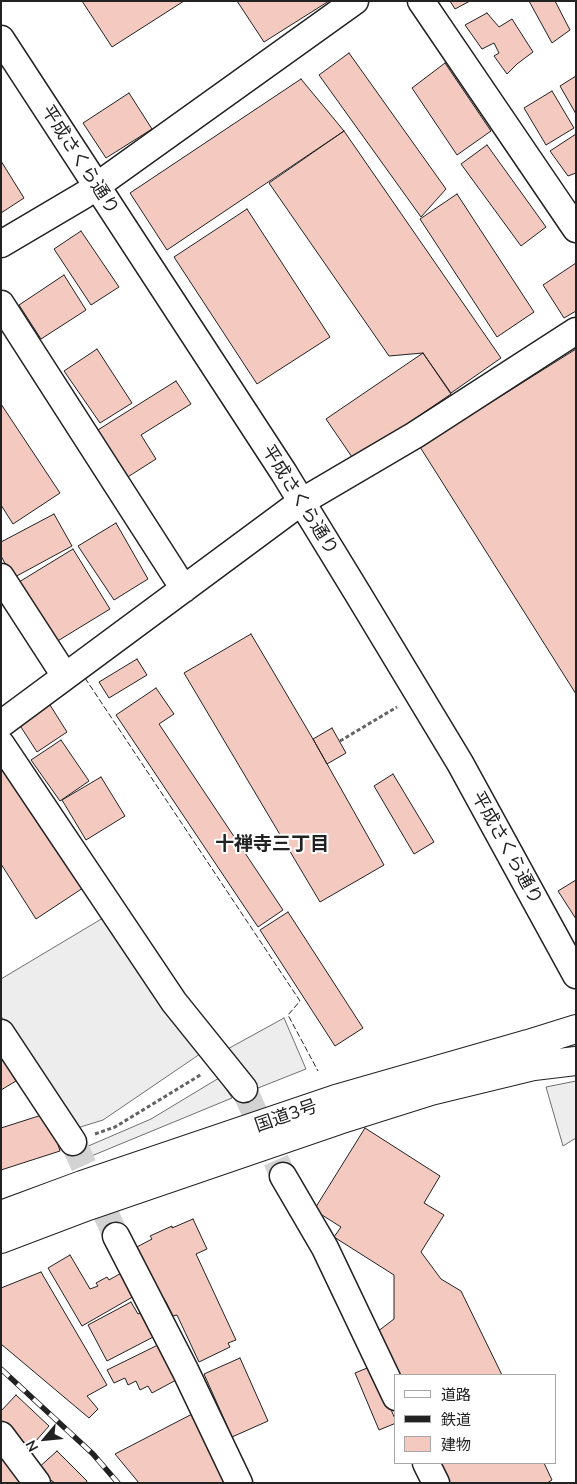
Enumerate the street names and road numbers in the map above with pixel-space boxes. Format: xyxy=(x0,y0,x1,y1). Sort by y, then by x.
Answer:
street label: 平成さくら通り xyxy=(37,101,123,219)
street label: 平成さくら通り xyxy=(257,441,343,559)
street label: 平成さくら通り xyxy=(467,788,547,908)
street label: 国道3号 xyxy=(252,1095,320,1137)

